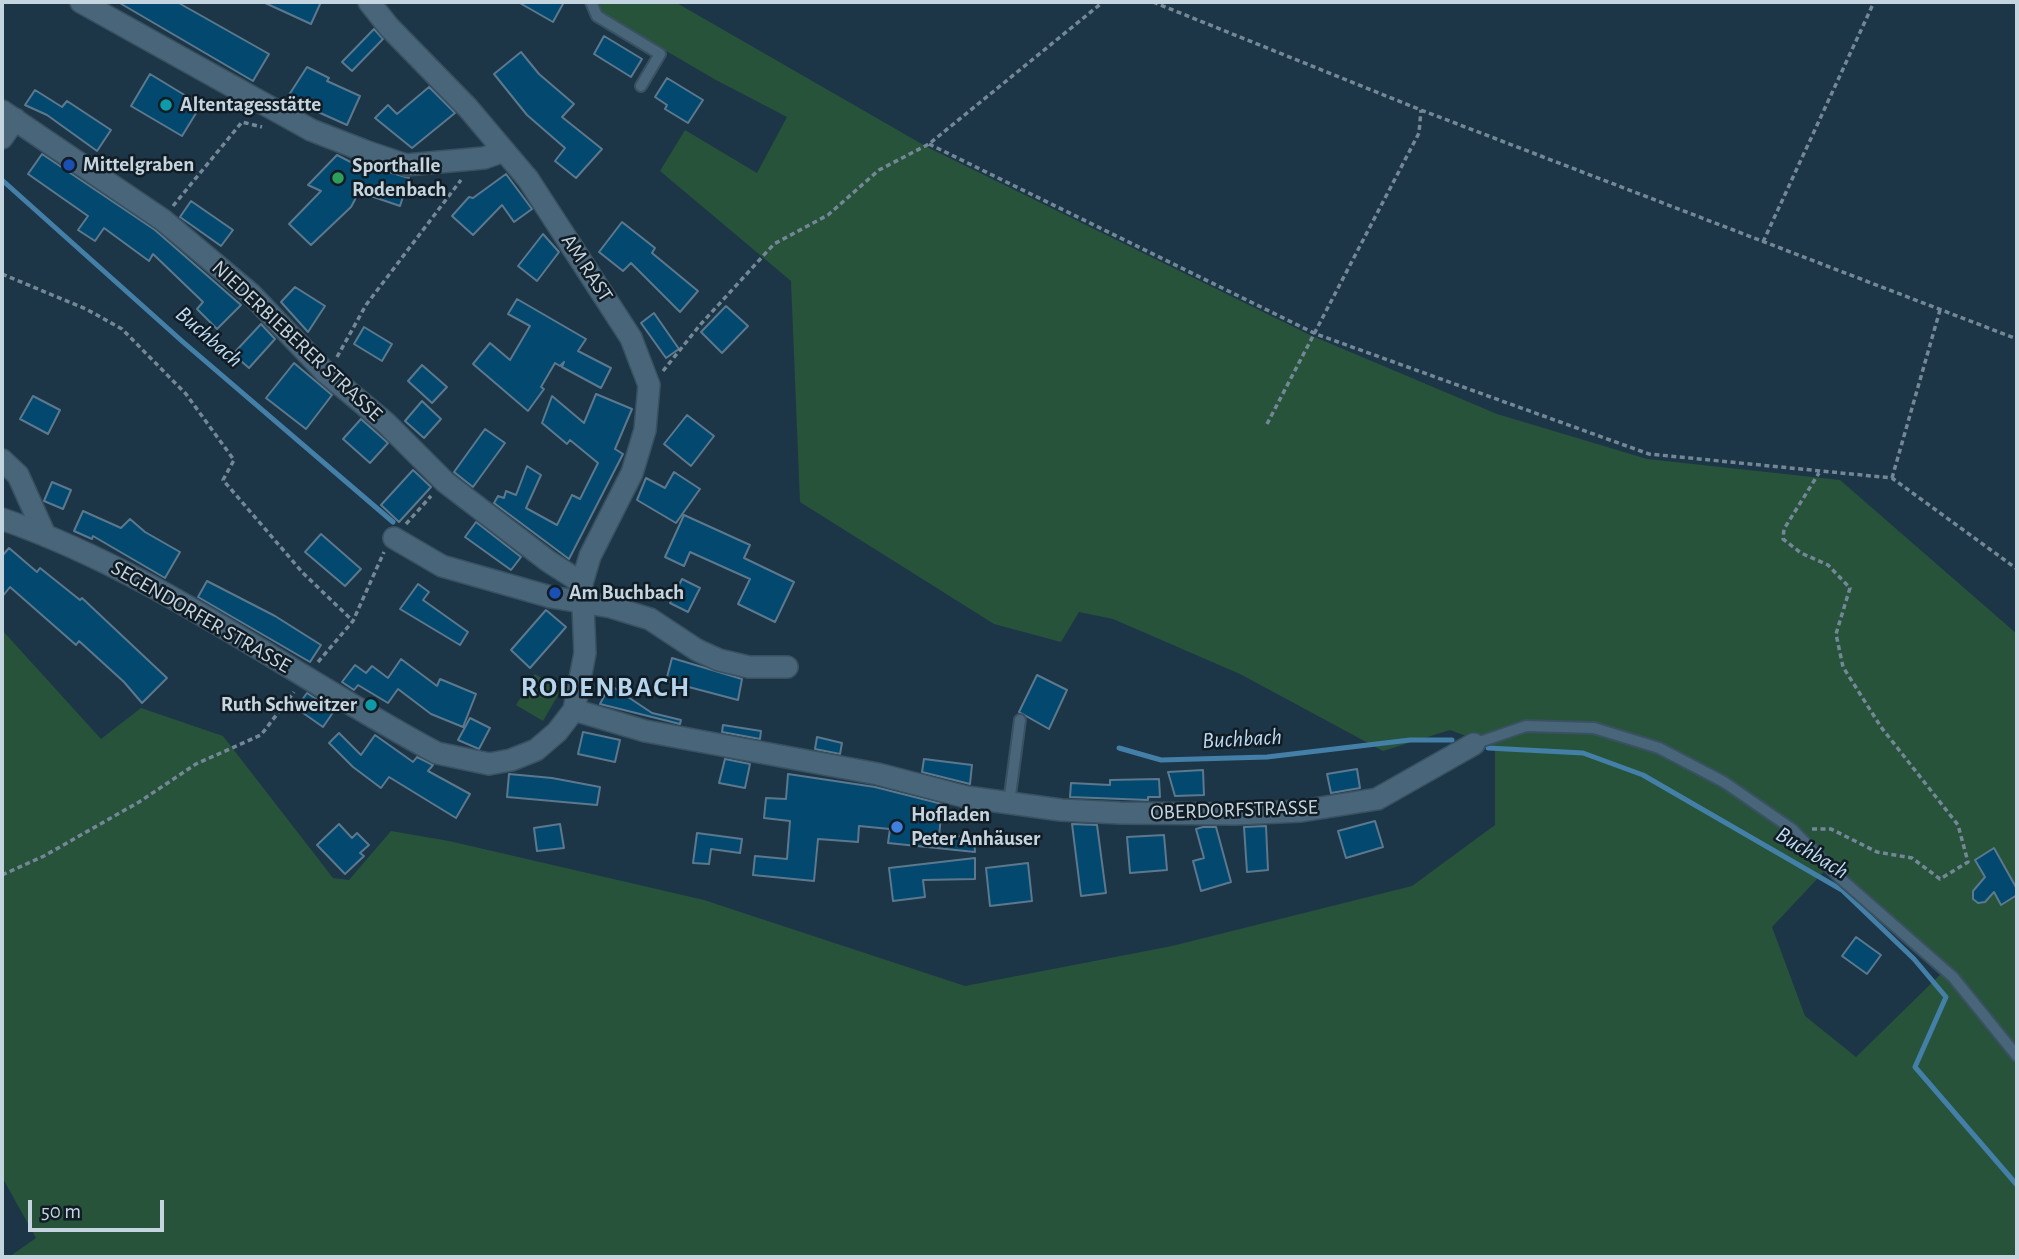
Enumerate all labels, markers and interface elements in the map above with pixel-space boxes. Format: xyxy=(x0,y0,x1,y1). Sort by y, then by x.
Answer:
place label: Altentagesstätte xyxy=(180,92,321,118)
marker: Altentagesstätte xyxy=(158,97,174,113)
place label: Mittelgraben xyxy=(83,152,194,178)
place label: Sporthalle Rodenbach xyxy=(352,153,446,203)
marker: Mittelgraben xyxy=(61,157,77,173)
marker: Sporthalle Rodenbach xyxy=(330,170,346,186)
street label: AM RAST xyxy=(556,229,618,307)
street label: NIEDERBIEBERER STRASSE xyxy=(206,255,388,427)
water label: Buchbach xyxy=(170,300,248,374)
street label: SEGENDORFER STRASSE xyxy=(107,555,295,679)
place label: Am Buchbach xyxy=(569,580,684,606)
marker: Am Buchbach xyxy=(547,585,563,601)
district label: RODENBACH xyxy=(522,671,690,705)
place label: Ruth Schweitzer xyxy=(221,692,357,718)
marker: Ruth Schweitzer xyxy=(363,697,379,713)
water label: Buchbach xyxy=(1201,723,1283,755)
street label: OBERDORFSTRASSE xyxy=(1150,794,1318,826)
place label: Hofladen Peter Anhäuser xyxy=(911,802,1040,852)
marker: Hofladen Peter Anhäuser xyxy=(889,819,905,835)
water label: Buchbach xyxy=(1771,821,1853,885)
scale bar xyxy=(32,1186,168,1230)
text: 50 m xyxy=(41,1201,81,1222)

